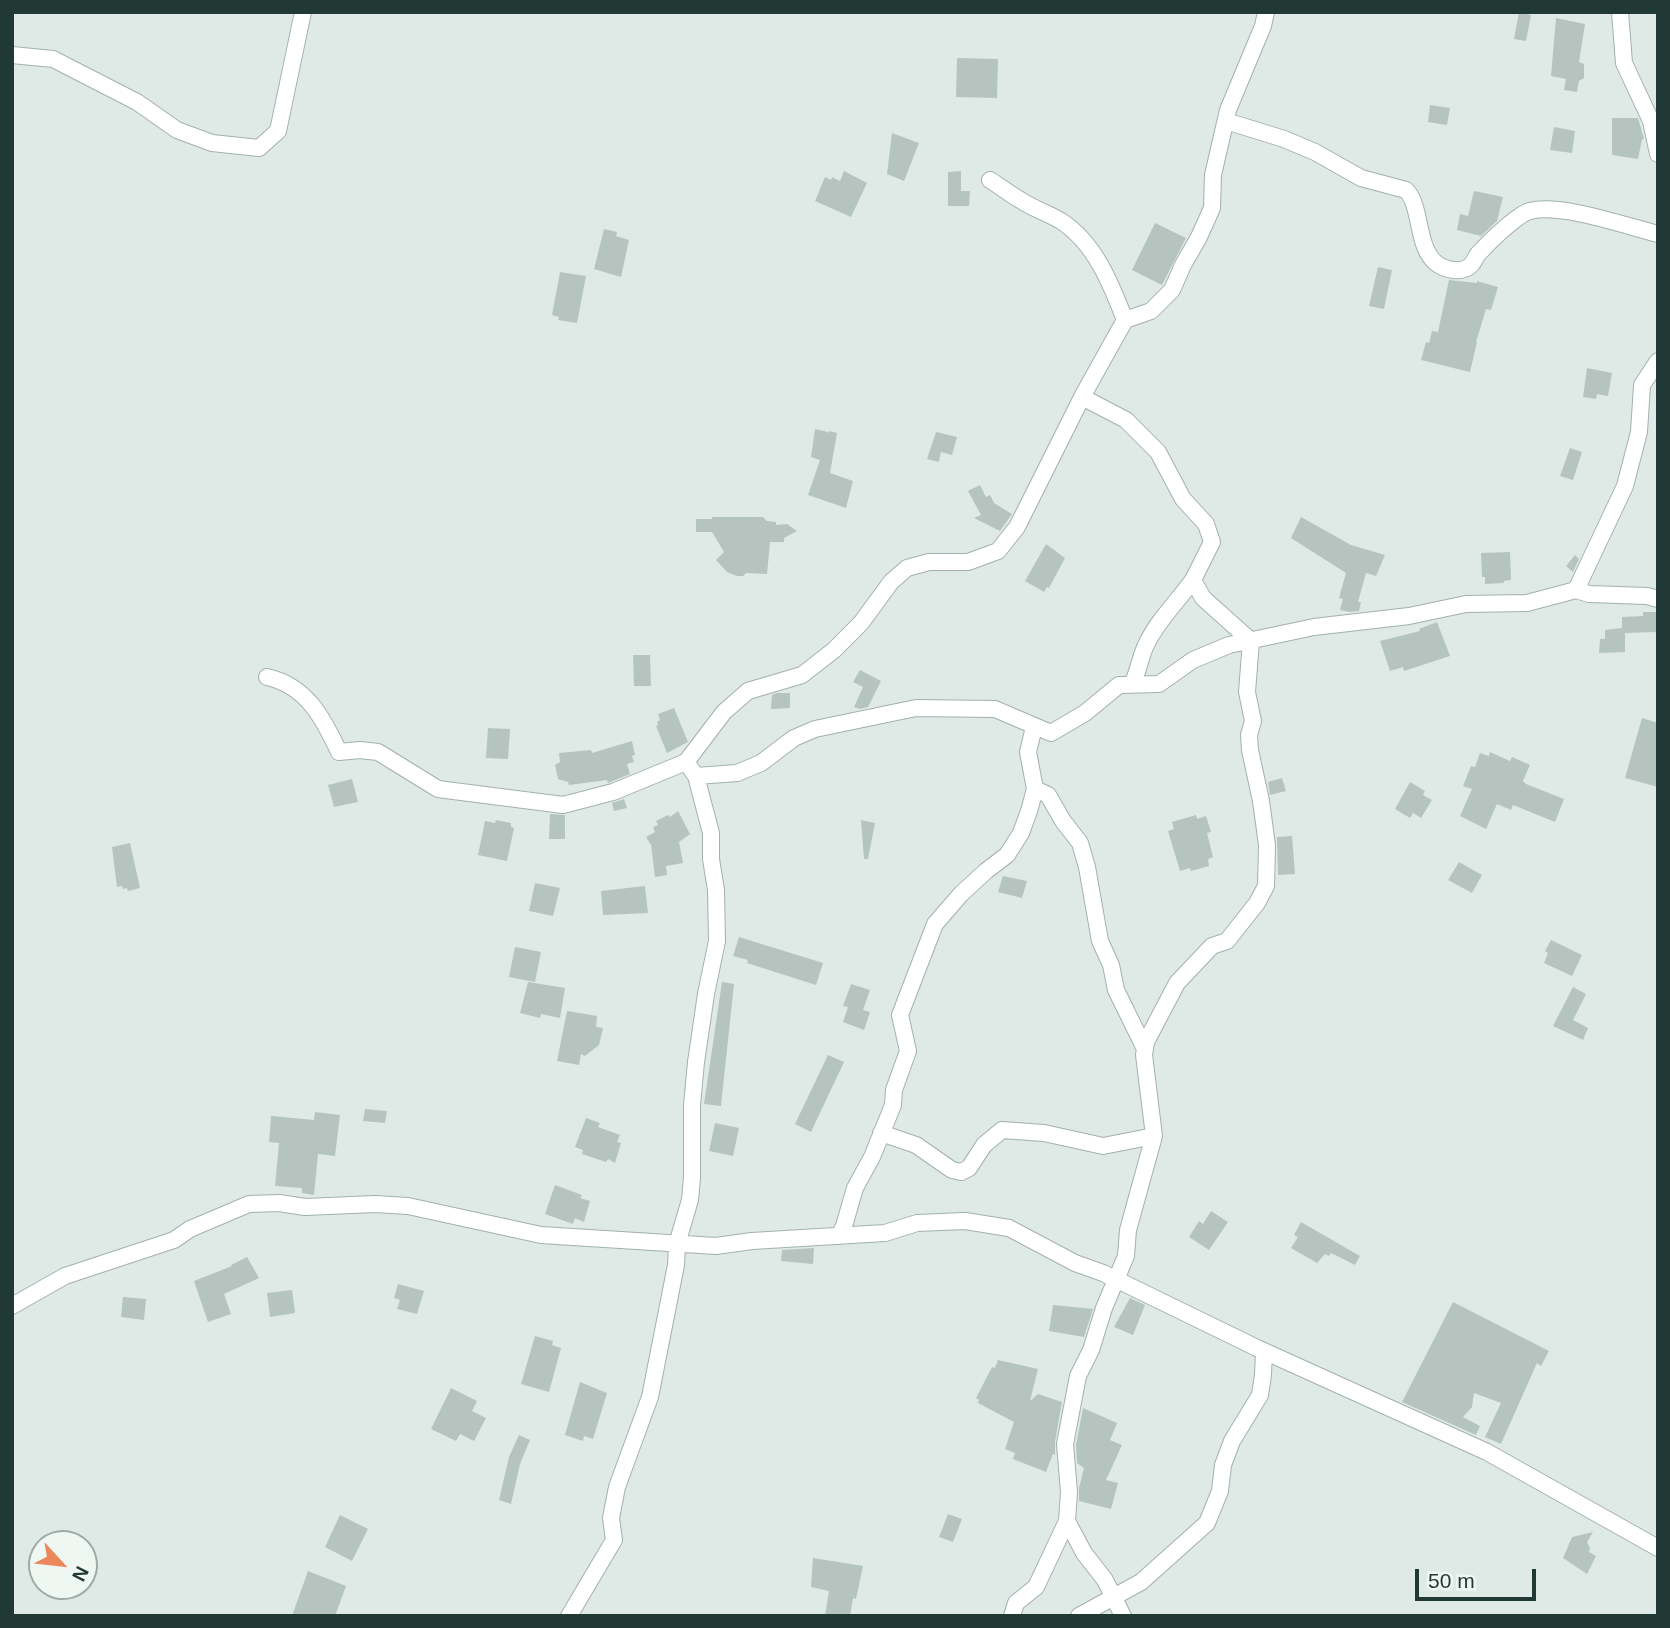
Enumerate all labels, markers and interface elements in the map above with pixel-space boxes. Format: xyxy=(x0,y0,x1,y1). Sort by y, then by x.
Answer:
north arrow xyxy=(28,1530,98,1600)
scale bar xyxy=(1418,1554,1539,1598)
text: N xyxy=(68,1563,93,1585)
text: 50 m xyxy=(1428,1569,1475,1592)

